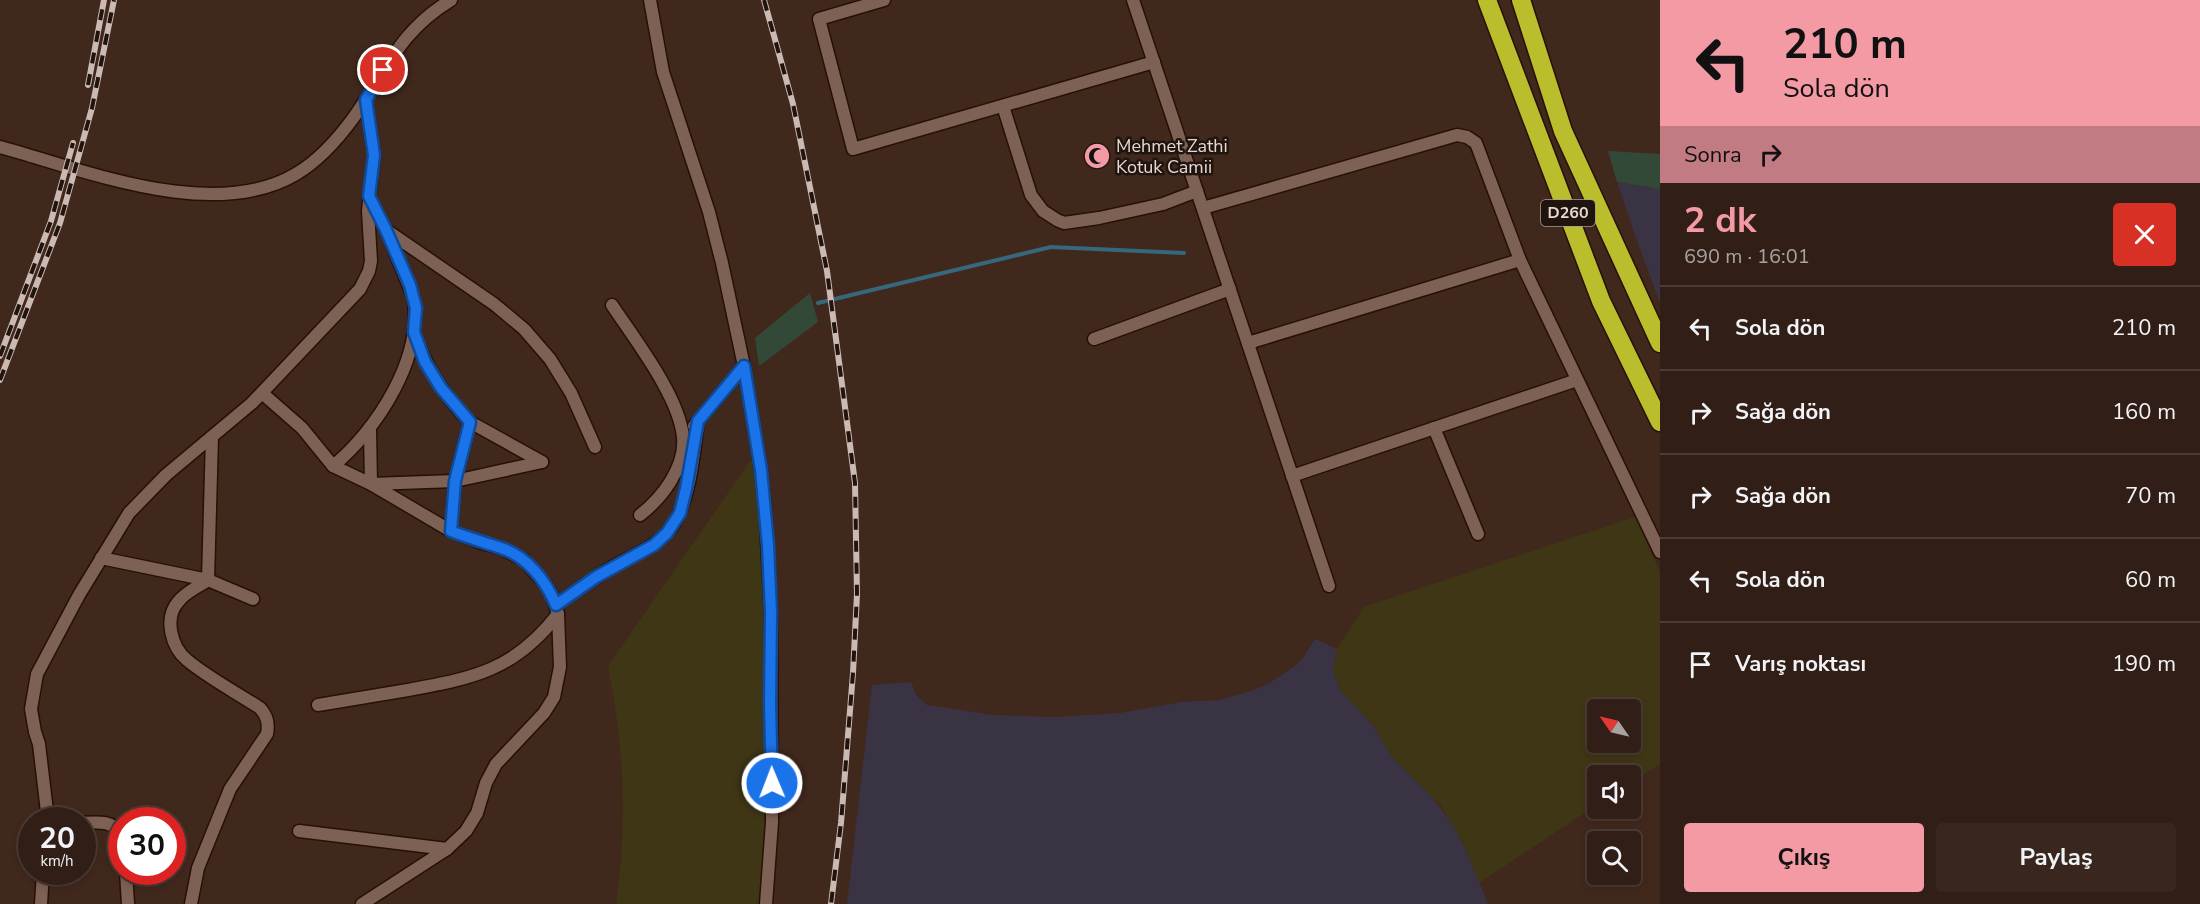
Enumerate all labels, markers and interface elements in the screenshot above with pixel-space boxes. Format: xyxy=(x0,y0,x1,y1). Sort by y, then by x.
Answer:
text: 210 m xyxy=(1783,16,1907,73)
icon: left xyxy=(1684,24,1762,102)
pin xyxy=(357,44,408,95)
icon: arrive xyxy=(366,53,399,86)
text: Sola dön xyxy=(1783,70,1890,107)
place label: Mehmet Zathi Kotuk Camii xyxy=(1116,134,1228,179)
icon: right xyxy=(1754,138,1787,171)
text: Sonra xyxy=(1684,140,1742,170)
mosque icon: Mehmet Zathi Kotuk Camii xyxy=(1082,141,1112,171)
text: 2 dk xyxy=(1684,196,1756,245)
road number: D260 xyxy=(1541,200,1595,226)
button: close xyxy=(2113,203,2176,266)
text: 690 m · 16:01 xyxy=(1684,243,1810,270)
icon: left xyxy=(1684,312,1717,345)
text: Sola dön xyxy=(1735,313,1825,343)
text: 210 m xyxy=(2112,313,2176,343)
icon: right xyxy=(1684,396,1717,429)
text: Sağa dön xyxy=(1735,397,1831,427)
text: 160 m xyxy=(2112,397,2176,427)
icon: right xyxy=(1684,480,1717,513)
text: Sağa dön xyxy=(1735,481,1831,511)
text: 70 m xyxy=(2125,481,2176,511)
icon: left xyxy=(1684,564,1717,597)
text: Sola dön xyxy=(1735,565,1825,595)
text: 60 m xyxy=(2125,565,2176,595)
icon: arrive xyxy=(1684,648,1717,681)
text: Varış noktası xyxy=(1735,649,1866,679)
text: 190 m xyxy=(2112,649,2176,679)
north arrow xyxy=(1587,699,1641,753)
map controls xyxy=(1587,699,1641,885)
position arrow xyxy=(740,751,804,815)
button: sound xyxy=(1587,765,1641,819)
speed limit sign: 30 xyxy=(108,807,186,885)
text: 20 xyxy=(39,818,75,859)
button: Çıkış xyxy=(1684,823,1924,892)
button: Paylaş xyxy=(1936,823,2176,892)
button: search xyxy=(1587,831,1641,885)
text: km/h xyxy=(40,851,74,871)

